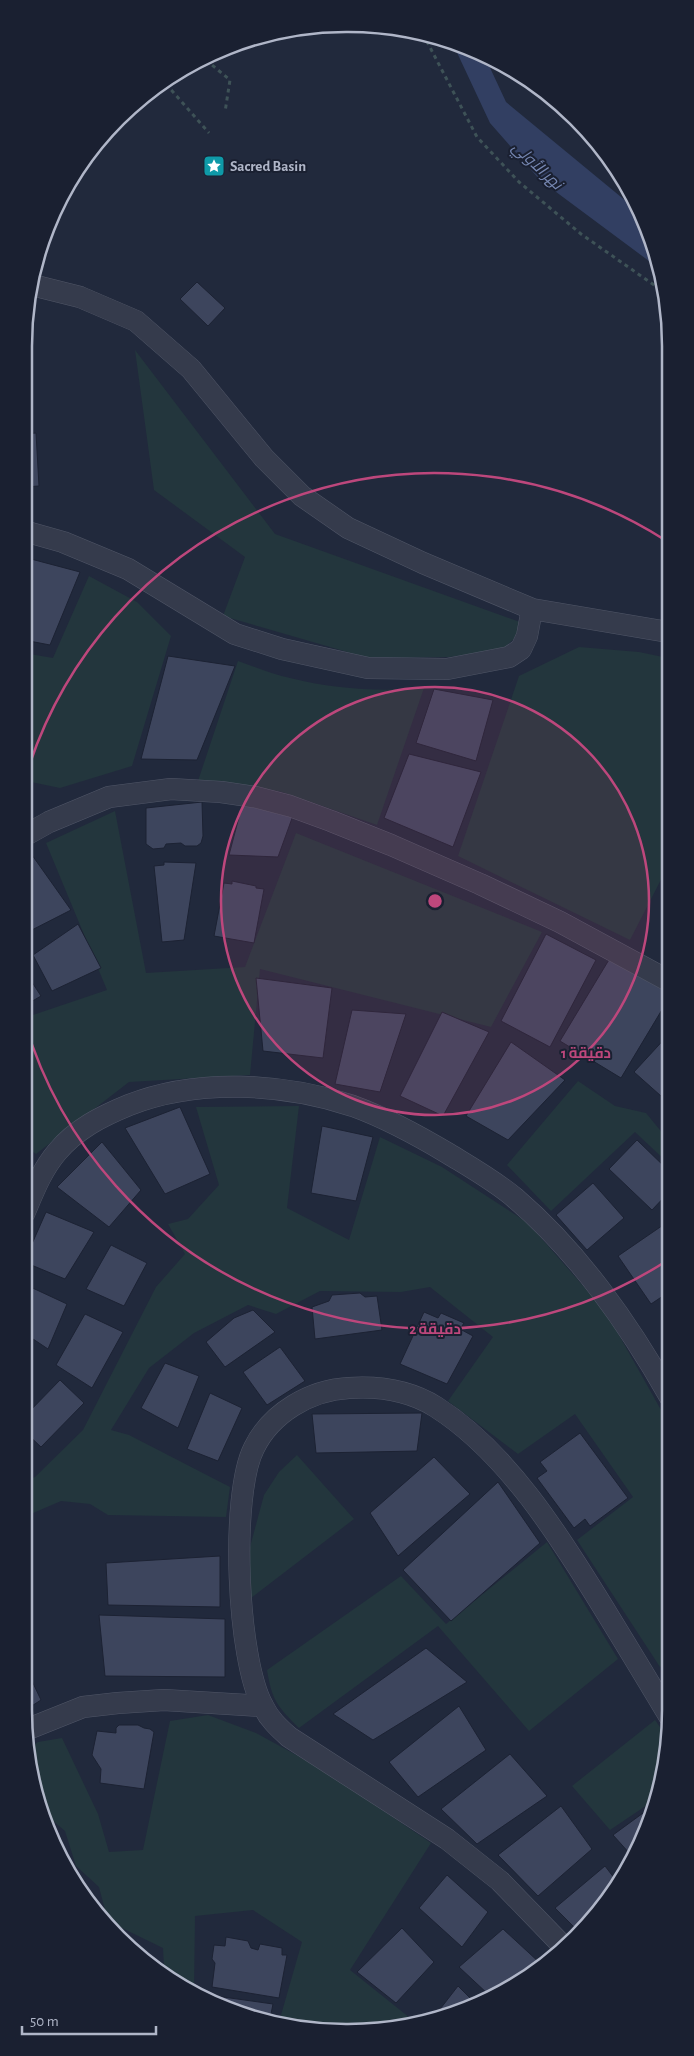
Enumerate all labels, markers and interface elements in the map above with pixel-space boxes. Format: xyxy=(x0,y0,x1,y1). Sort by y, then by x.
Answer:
water label: نهر الأولي xyxy=(507,138,567,197)
place icon: Sacred Basin xyxy=(202,154,226,178)
place label: Sacred Basin xyxy=(230,159,306,174)
centre of rings xyxy=(426,892,444,910)
text: 1 دقيقة xyxy=(561,1046,611,1061)
text: 2 دقيقة xyxy=(409,1322,461,1337)
scale bar xyxy=(22,2004,156,2036)
text: 50 m xyxy=(30,2014,59,2029)

